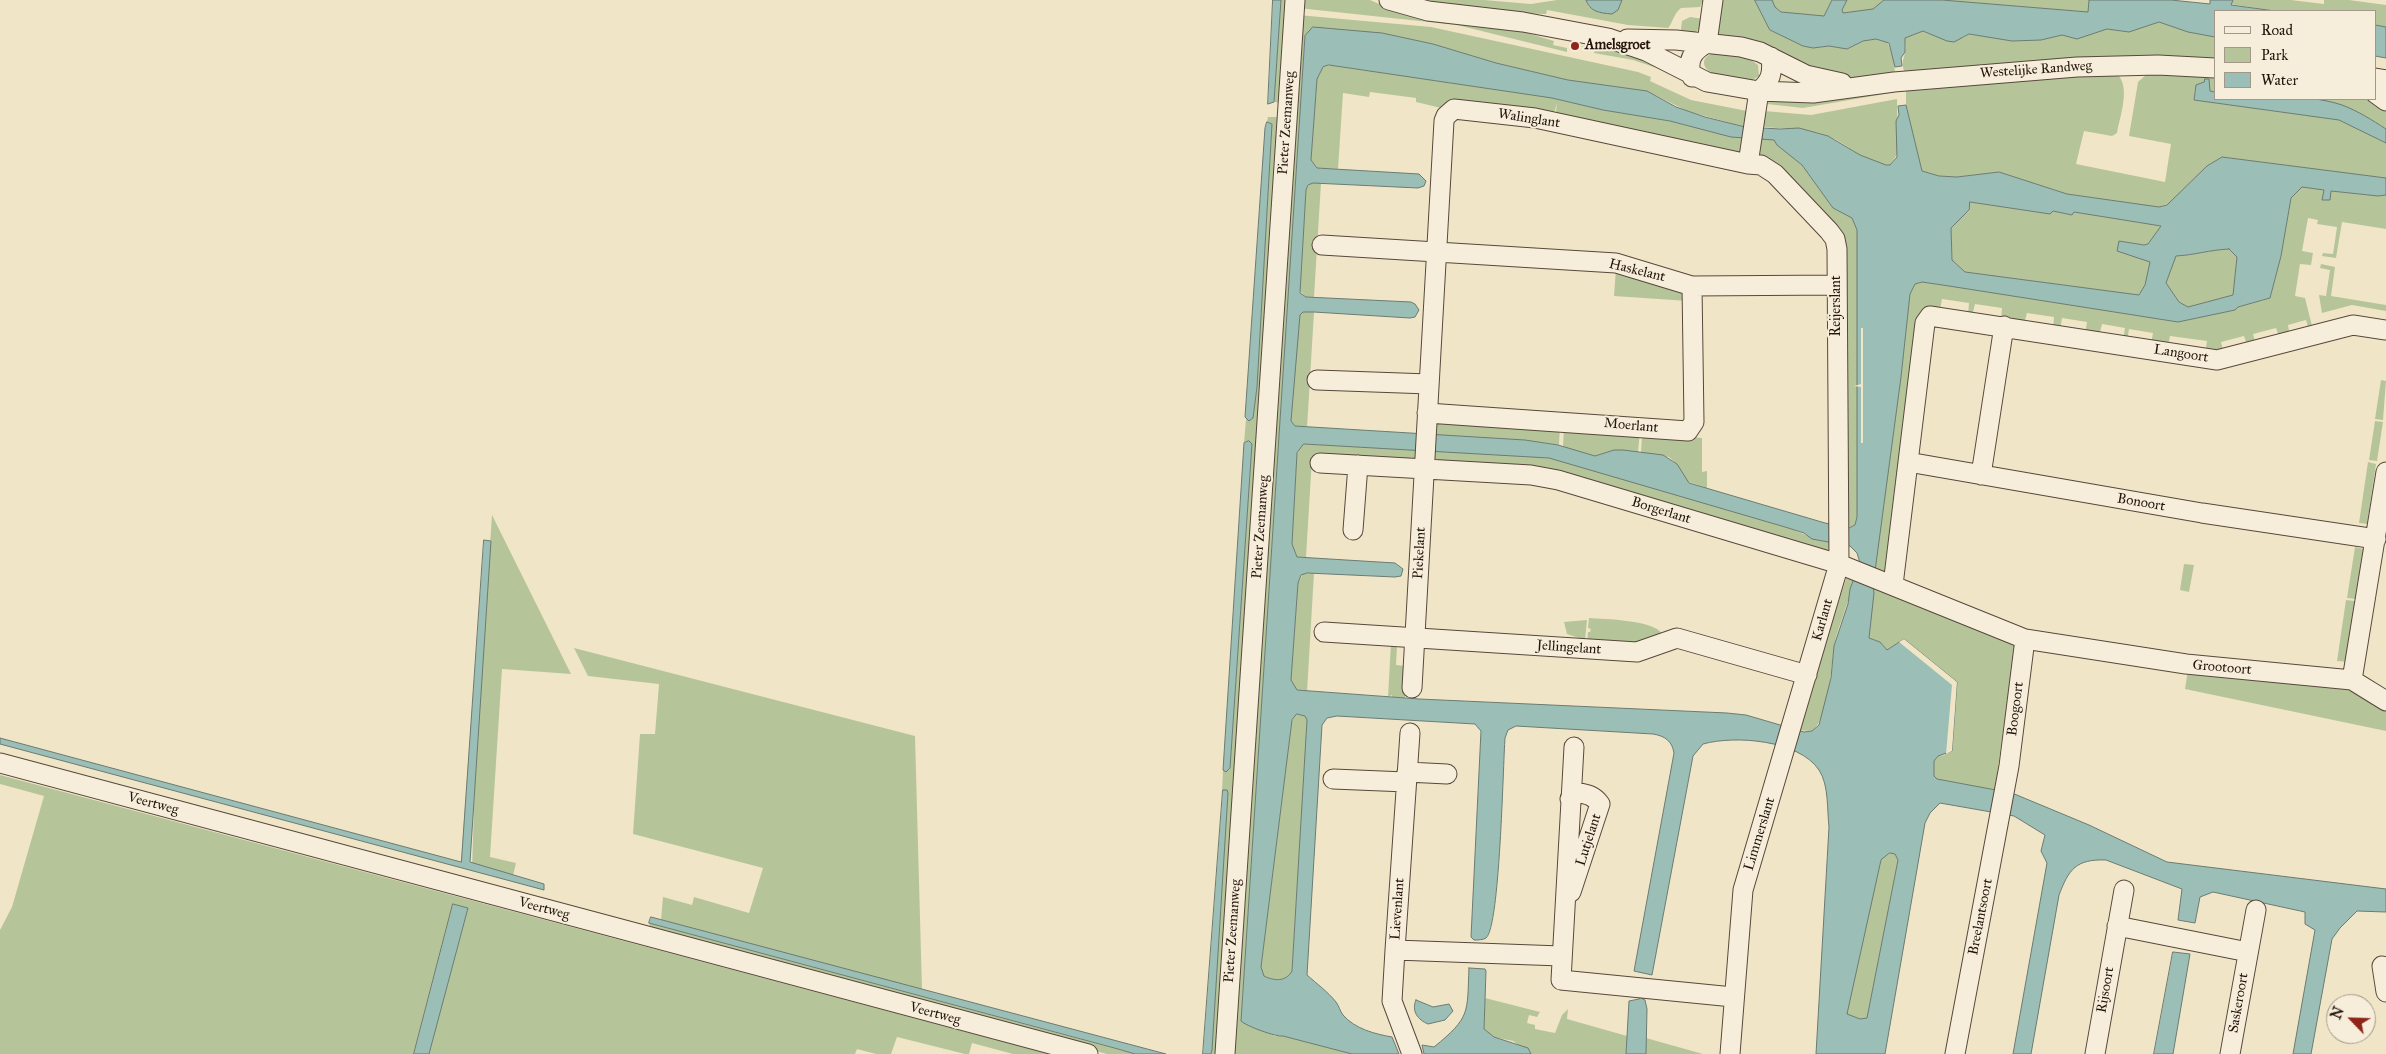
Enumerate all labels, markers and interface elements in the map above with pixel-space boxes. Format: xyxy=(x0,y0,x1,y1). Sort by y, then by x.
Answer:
legend xyxy=(2214,10,2376,100)
text: Road xyxy=(2261,21,2293,39)
place label: Amelsgroet xyxy=(1585,38,1651,54)
marker: Amelsgroet xyxy=(1569,40,1581,52)
text: Park xyxy=(2261,46,2288,64)
street label: Westelijke Randweg xyxy=(1979,58,2093,82)
street label: Pieter Zeemanweg xyxy=(1275,71,1299,175)
text: Water xyxy=(2261,71,2298,89)
street label: Walinglant xyxy=(1497,106,1561,132)
street label: Haskelant xyxy=(1607,256,1667,286)
street label: Reijerslant xyxy=(1829,275,1845,337)
street label: Langoort xyxy=(2153,341,2209,367)
street label: Moerlant xyxy=(1603,415,1659,437)
street label: Pieter Zeemanweg xyxy=(1249,475,1273,579)
street label: Bonoort xyxy=(2116,491,2166,515)
street label: Borgerlant xyxy=(1629,494,1693,528)
street label: Piekelant xyxy=(1410,527,1430,579)
street label: Karlant xyxy=(1809,597,1837,643)
street label: Jellingelant xyxy=(1536,637,1602,659)
street label: Grootoort xyxy=(2192,657,2252,679)
street label: Boogoort xyxy=(2004,681,2028,737)
street label: Veertweg xyxy=(126,789,180,819)
street label: Limmerslant xyxy=(1741,795,1779,873)
street label: Lutjelant xyxy=(1573,812,1605,868)
street label: Lievenlant xyxy=(1387,877,1409,941)
street label: Breelantsoort xyxy=(1965,877,1997,957)
street label: Pieter Zeemanweg xyxy=(1221,879,1245,983)
street label: Veertweg xyxy=(517,894,571,924)
street label: Rijsoort xyxy=(2094,966,2118,1014)
street label: Saskeroort xyxy=(2225,972,2253,1034)
north arrow xyxy=(2326,994,2376,1044)
street label: Veertweg xyxy=(908,999,962,1029)
text: N xyxy=(2328,1004,2348,1022)

